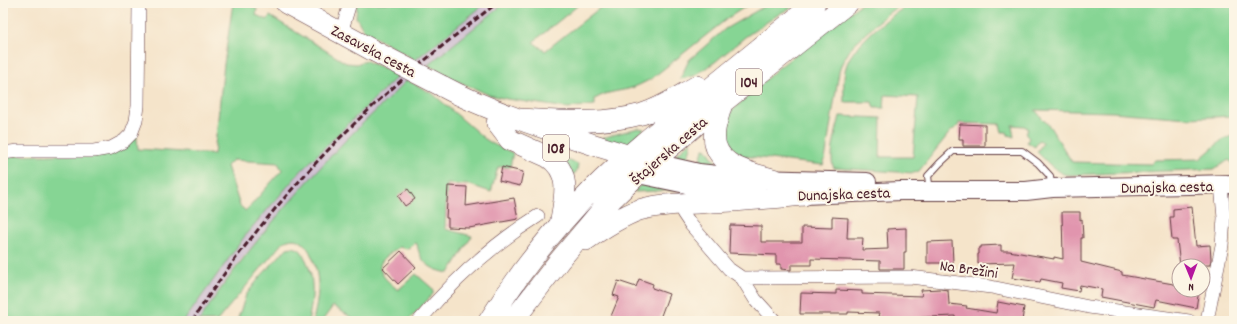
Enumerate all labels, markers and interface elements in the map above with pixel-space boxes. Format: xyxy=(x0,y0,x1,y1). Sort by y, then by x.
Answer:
street label: Zasavska cesta xyxy=(326,20,420,85)
road number: 104 xyxy=(736,69,762,95)
street label: Štajerska cesta xyxy=(626,112,713,192)
road number: 108 xyxy=(543,135,569,161)
street label: Dunajska cesta xyxy=(1121,176,1214,201)
street label: Dunajska cesta xyxy=(798,182,891,209)
street label: Na Brežini xyxy=(938,255,999,286)
north arrow xyxy=(1171,258,1211,298)
text: N xyxy=(1188,278,1194,294)

